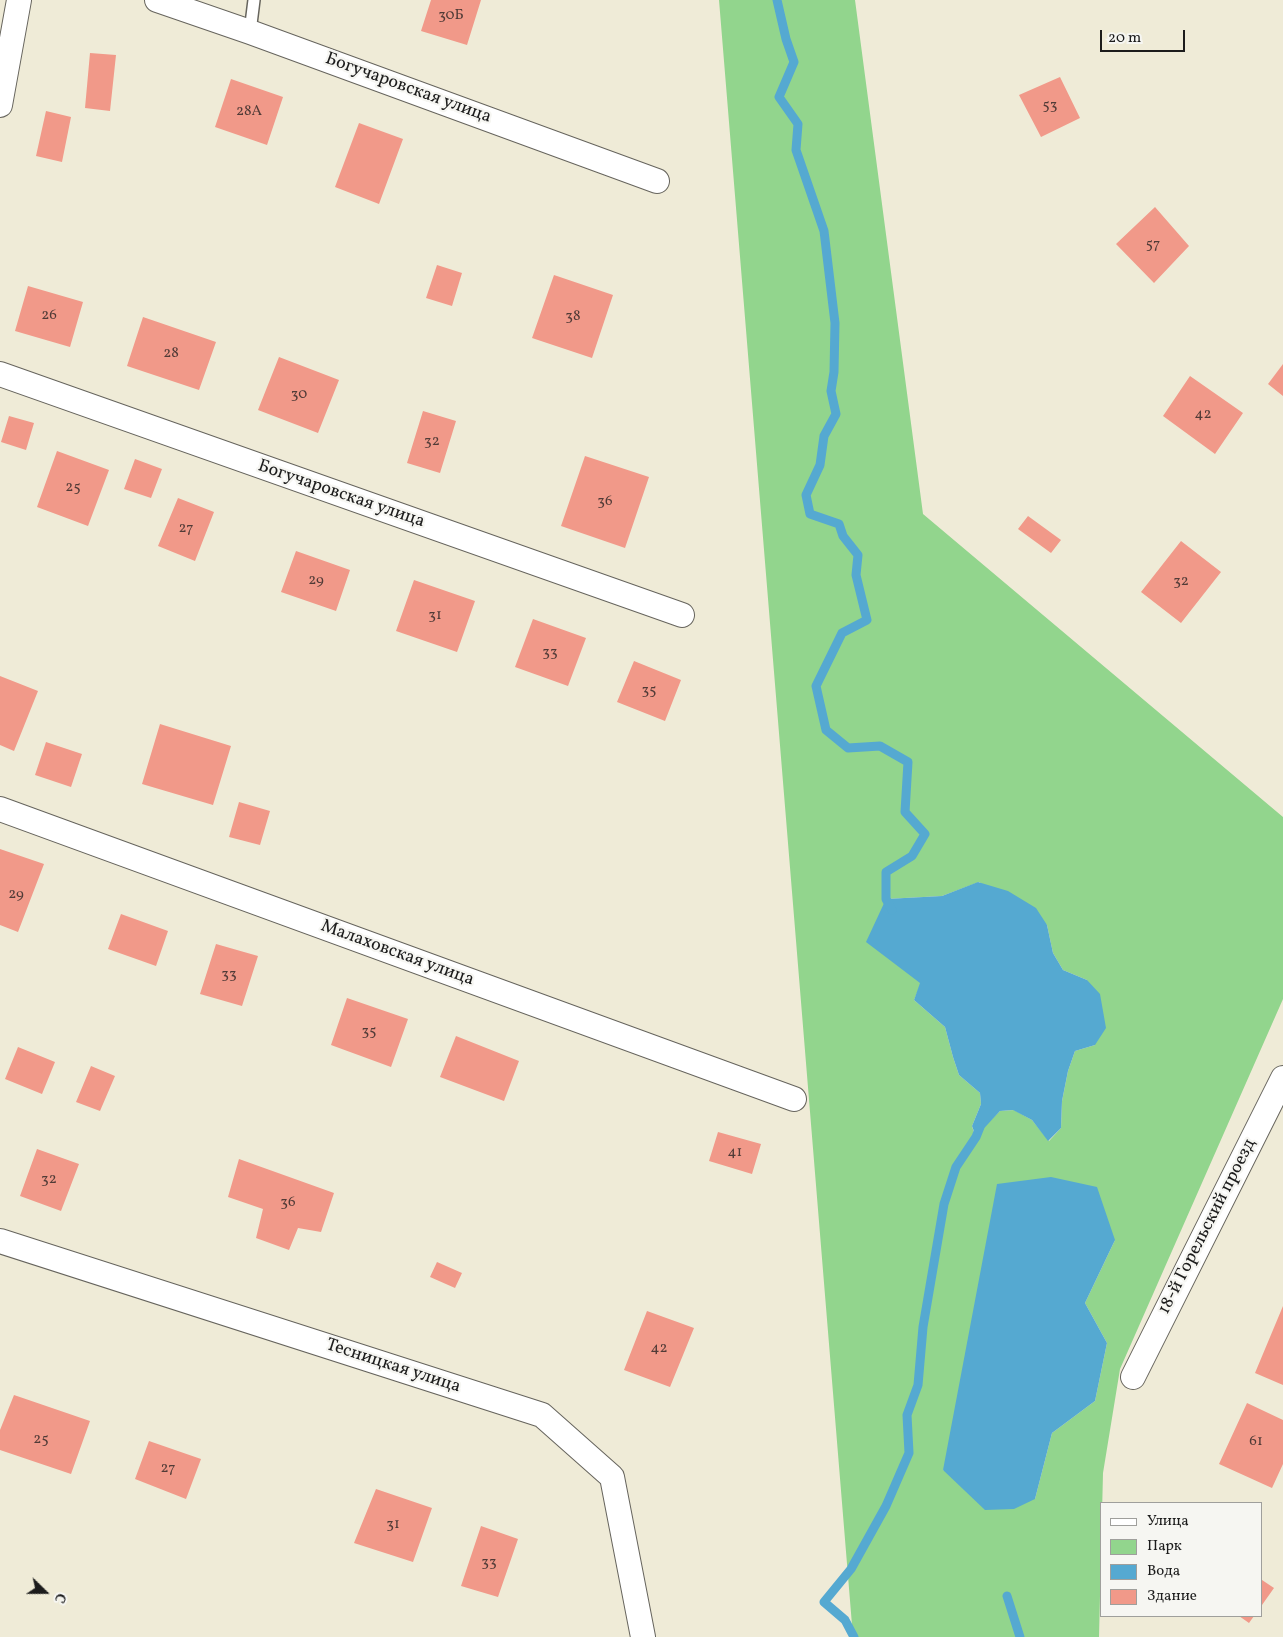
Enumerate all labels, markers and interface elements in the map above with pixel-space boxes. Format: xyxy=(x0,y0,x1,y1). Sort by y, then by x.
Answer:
house number: 30Б xyxy=(438,7,464,25)
scale bar xyxy=(1103,20,1188,52)
text: 20 m xyxy=(1108,28,1141,49)
street label: Богучаровская улица xyxy=(322,49,494,129)
house number: 53 xyxy=(1043,97,1057,115)
house number: 28А xyxy=(236,103,262,121)
house number: 57 xyxy=(1146,236,1160,254)
house number: 26 xyxy=(41,307,57,325)
house number: 38 xyxy=(565,308,581,326)
house number: 28 xyxy=(163,345,179,363)
house number: 30 xyxy=(291,386,307,404)
house number: 42 xyxy=(1194,406,1212,424)
house number: 32 xyxy=(424,433,440,451)
street label: Богучаровская улица xyxy=(255,456,427,534)
house number: 25 xyxy=(65,479,81,497)
house number: 36 xyxy=(597,493,613,511)
house number: 27 xyxy=(179,520,193,538)
house number: 29 xyxy=(308,572,324,590)
house number: 32 xyxy=(1173,573,1189,591)
house number: 31 xyxy=(428,607,442,625)
house number: 33 xyxy=(542,644,558,662)
house number: 35 xyxy=(642,682,656,700)
house number: 29 xyxy=(8,886,24,904)
street label: Малаховская улица xyxy=(317,916,477,992)
house number: 33 xyxy=(221,966,237,984)
house number: 35 xyxy=(362,1023,376,1041)
street label: 18-й Горельский проезд xyxy=(1154,1136,1262,1318)
house number: 41 xyxy=(728,1144,742,1162)
house number: 32 xyxy=(41,1171,57,1189)
house number: 36 xyxy=(280,1194,296,1212)
street label: Тесницкая улица xyxy=(323,1335,463,1399)
house number: 42 xyxy=(650,1340,668,1358)
house number: 25 xyxy=(33,1431,49,1449)
house number: 61 xyxy=(1249,1433,1263,1451)
house number: 27 xyxy=(161,1460,175,1478)
legend xyxy=(1100,1502,1263,1617)
text: Улица xyxy=(1147,1511,1189,1532)
house number: 31 xyxy=(386,1516,400,1534)
text: Парк xyxy=(1147,1536,1182,1557)
house number: 33 xyxy=(481,1554,497,1572)
text: Вода xyxy=(1147,1561,1180,1582)
north arrow xyxy=(20,1567,70,1617)
text: Здание xyxy=(1147,1586,1197,1607)
text: С xyxy=(49,1590,70,1606)

